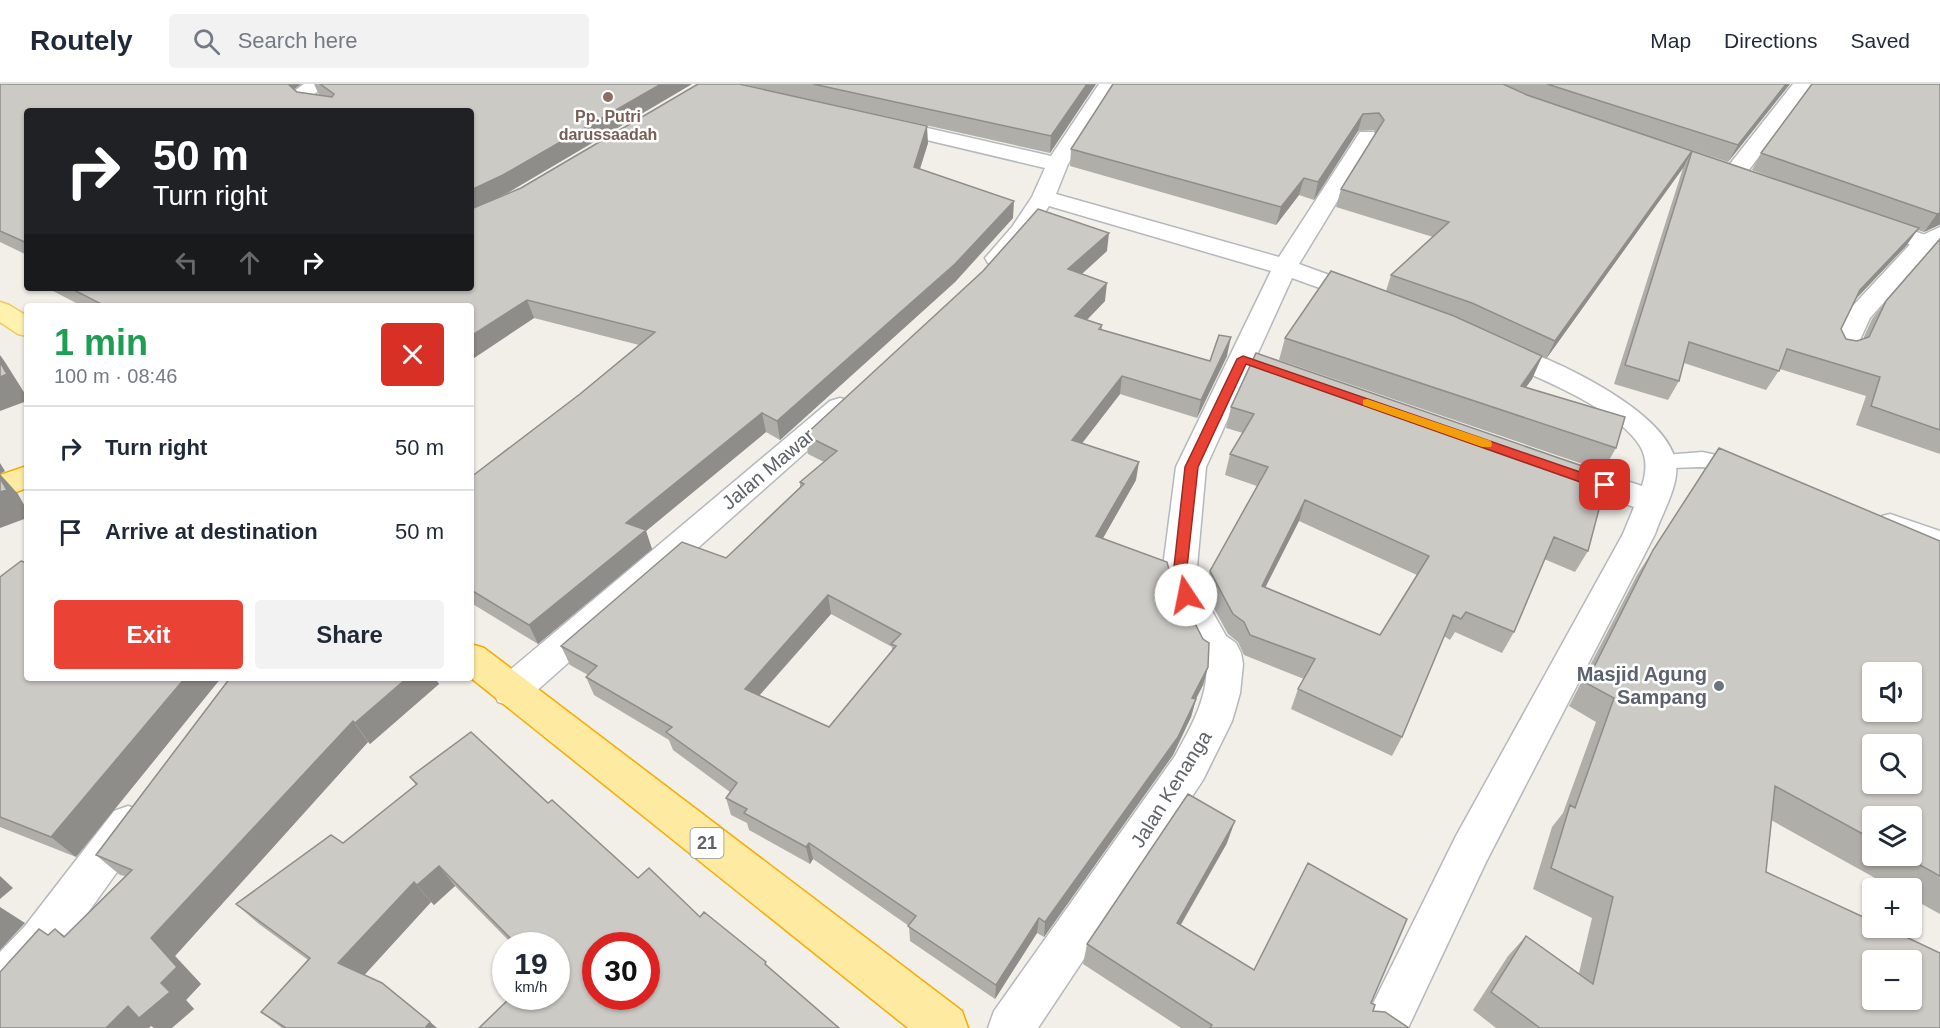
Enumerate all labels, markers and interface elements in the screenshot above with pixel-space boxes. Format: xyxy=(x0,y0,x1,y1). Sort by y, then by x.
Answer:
search box xyxy=(169,14,589,68)
text: Routely xyxy=(30,25,133,56)
icon: search xyxy=(190,25,223,58)
text: Search here xyxy=(238,28,358,53)
text: Map xyxy=(1650,29,1691,52)
text: Directions xyxy=(1724,29,1817,52)
text: Saved xyxy=(1850,29,1910,52)
marker: Pp. Putri darussaadah xyxy=(601,90,615,104)
place label: Pp. Putri darussaadah xyxy=(559,108,657,143)
icon: right xyxy=(54,132,132,210)
text: 50 m xyxy=(153,132,249,179)
text: Turn right xyxy=(153,181,268,211)
icon: left xyxy=(170,246,203,279)
icon: ahead xyxy=(233,246,266,279)
icon: right xyxy=(296,246,329,279)
text: 1 min xyxy=(54,322,148,363)
button: close xyxy=(381,323,444,386)
text: 100 m · 08:46 xyxy=(54,365,177,387)
street label: Jalan Mawar xyxy=(717,424,819,514)
icon: right xyxy=(54,432,87,465)
text: Turn right xyxy=(105,435,207,460)
text: 50 m xyxy=(395,435,444,460)
pin xyxy=(1579,459,1630,510)
icon: arrive xyxy=(1588,468,1621,501)
icon: arrive xyxy=(54,516,87,549)
text: Arrive at destination xyxy=(105,519,318,544)
text: 50 m xyxy=(395,519,444,544)
position arrow xyxy=(1154,563,1218,627)
button: Exit xyxy=(54,600,243,669)
button: Share xyxy=(255,600,444,669)
map controls xyxy=(1862,662,1922,1010)
button: sound xyxy=(1862,662,1922,722)
place label: Masjid Agung Sampang xyxy=(1577,663,1707,708)
marker: Masjid Agung Sampang xyxy=(1712,679,1726,693)
street label: Jalan Kenanga xyxy=(1126,726,1216,851)
button: search xyxy=(1862,734,1922,794)
button: layers xyxy=(1862,806,1922,866)
road number: 21 xyxy=(690,828,724,858)
button: + xyxy=(1862,878,1922,938)
speed limit sign: 30 xyxy=(582,932,660,1010)
text: 19 xyxy=(514,947,548,980)
button: − xyxy=(1862,950,1922,1010)
text: km/h xyxy=(515,978,547,995)

